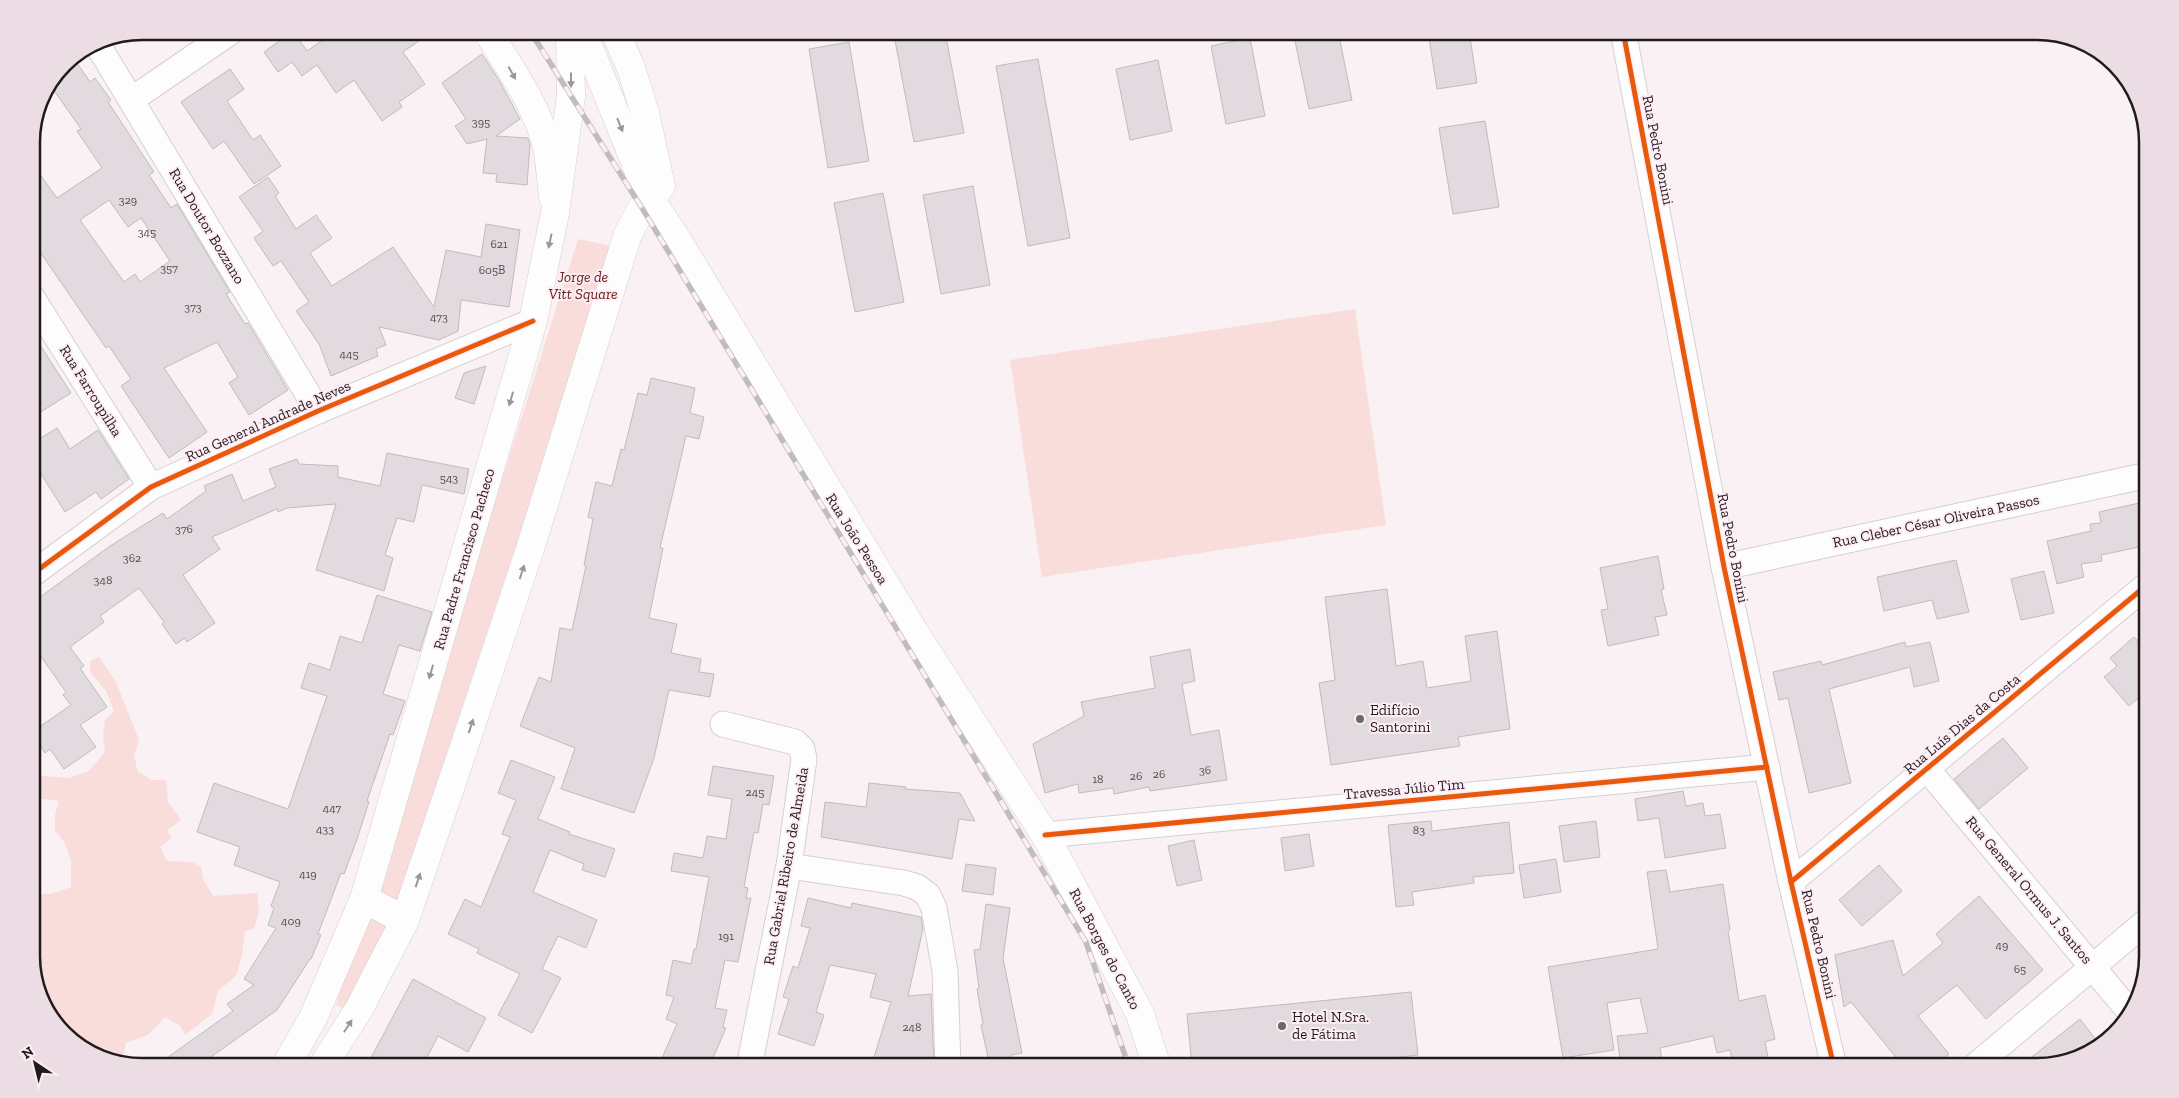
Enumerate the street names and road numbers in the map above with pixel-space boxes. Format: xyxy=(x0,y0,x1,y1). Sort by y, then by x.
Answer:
street label: Rua Pedro Bonini xyxy=(1639,93,1677,207)
street label: Rua Doutor Bozzano xyxy=(165,165,249,287)
street label: Rua Farroupilha xyxy=(56,342,126,440)
street label: Rua General Andrade Neves xyxy=(182,376,354,466)
street label: Rua Padre Francisco Pacheco xyxy=(429,466,499,652)
street label: Rua João Pessoa xyxy=(822,490,892,588)
street label: Rua Cleber César Oliveira Passos xyxy=(1831,490,2041,552)
street label: Rua Pedro Bonini xyxy=(1714,491,1752,605)
street label: Rua Luís Dias da Costa xyxy=(1900,670,2024,778)
street label: Rua Gabriel Ribeiro de Almeida xyxy=(760,766,812,966)
street label: Travessa Júlio Tim xyxy=(1343,775,1465,803)
street label: Rua General Ormus J. Santos xyxy=(1962,812,2096,968)
street label: Rua Borges do Canto xyxy=(1065,885,1145,1013)
street label: Rua Pedro Bonini xyxy=(1798,888,1840,1000)

